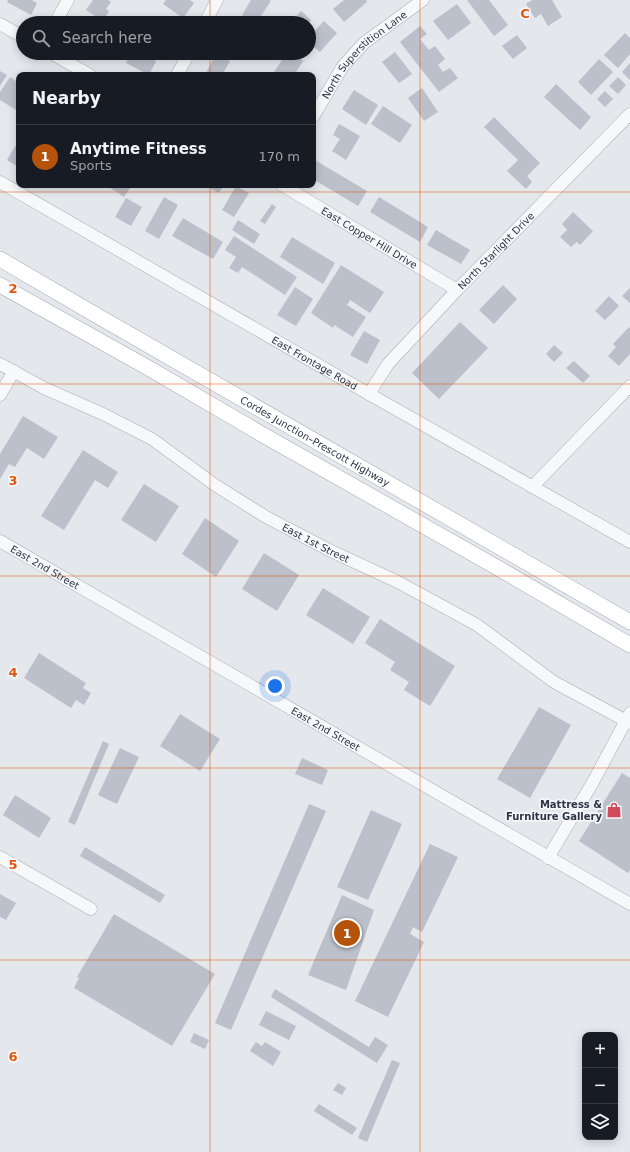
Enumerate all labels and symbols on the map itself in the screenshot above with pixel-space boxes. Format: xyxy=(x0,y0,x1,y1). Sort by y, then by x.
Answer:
text: C xyxy=(520,6,530,21)
street label: North Superstition Lane xyxy=(320,9,409,101)
street label: East Copper Hill Drive xyxy=(319,205,419,271)
street label: North Starlight Drive xyxy=(456,210,536,292)
text: 2 xyxy=(8,281,18,296)
street label: East Frontage Road xyxy=(270,334,359,392)
street label: Cordes Junction–Prescott Highway xyxy=(238,394,392,489)
text: 3 xyxy=(8,473,18,488)
street label: East 1st Street xyxy=(280,521,351,565)
street label: East 2nd Street xyxy=(8,543,81,592)
text: 4 xyxy=(8,665,18,680)
your location xyxy=(265,676,285,696)
street label: East 2nd Street xyxy=(289,705,362,753)
place label: Mattress & Furniture Gallery xyxy=(506,799,602,822)
shop icon: Mattress & Furniture Gallery xyxy=(605,801,623,819)
text: 5 xyxy=(8,857,18,872)
pin: 1 xyxy=(334,918,360,948)
text: 6 xyxy=(8,1049,18,1064)

